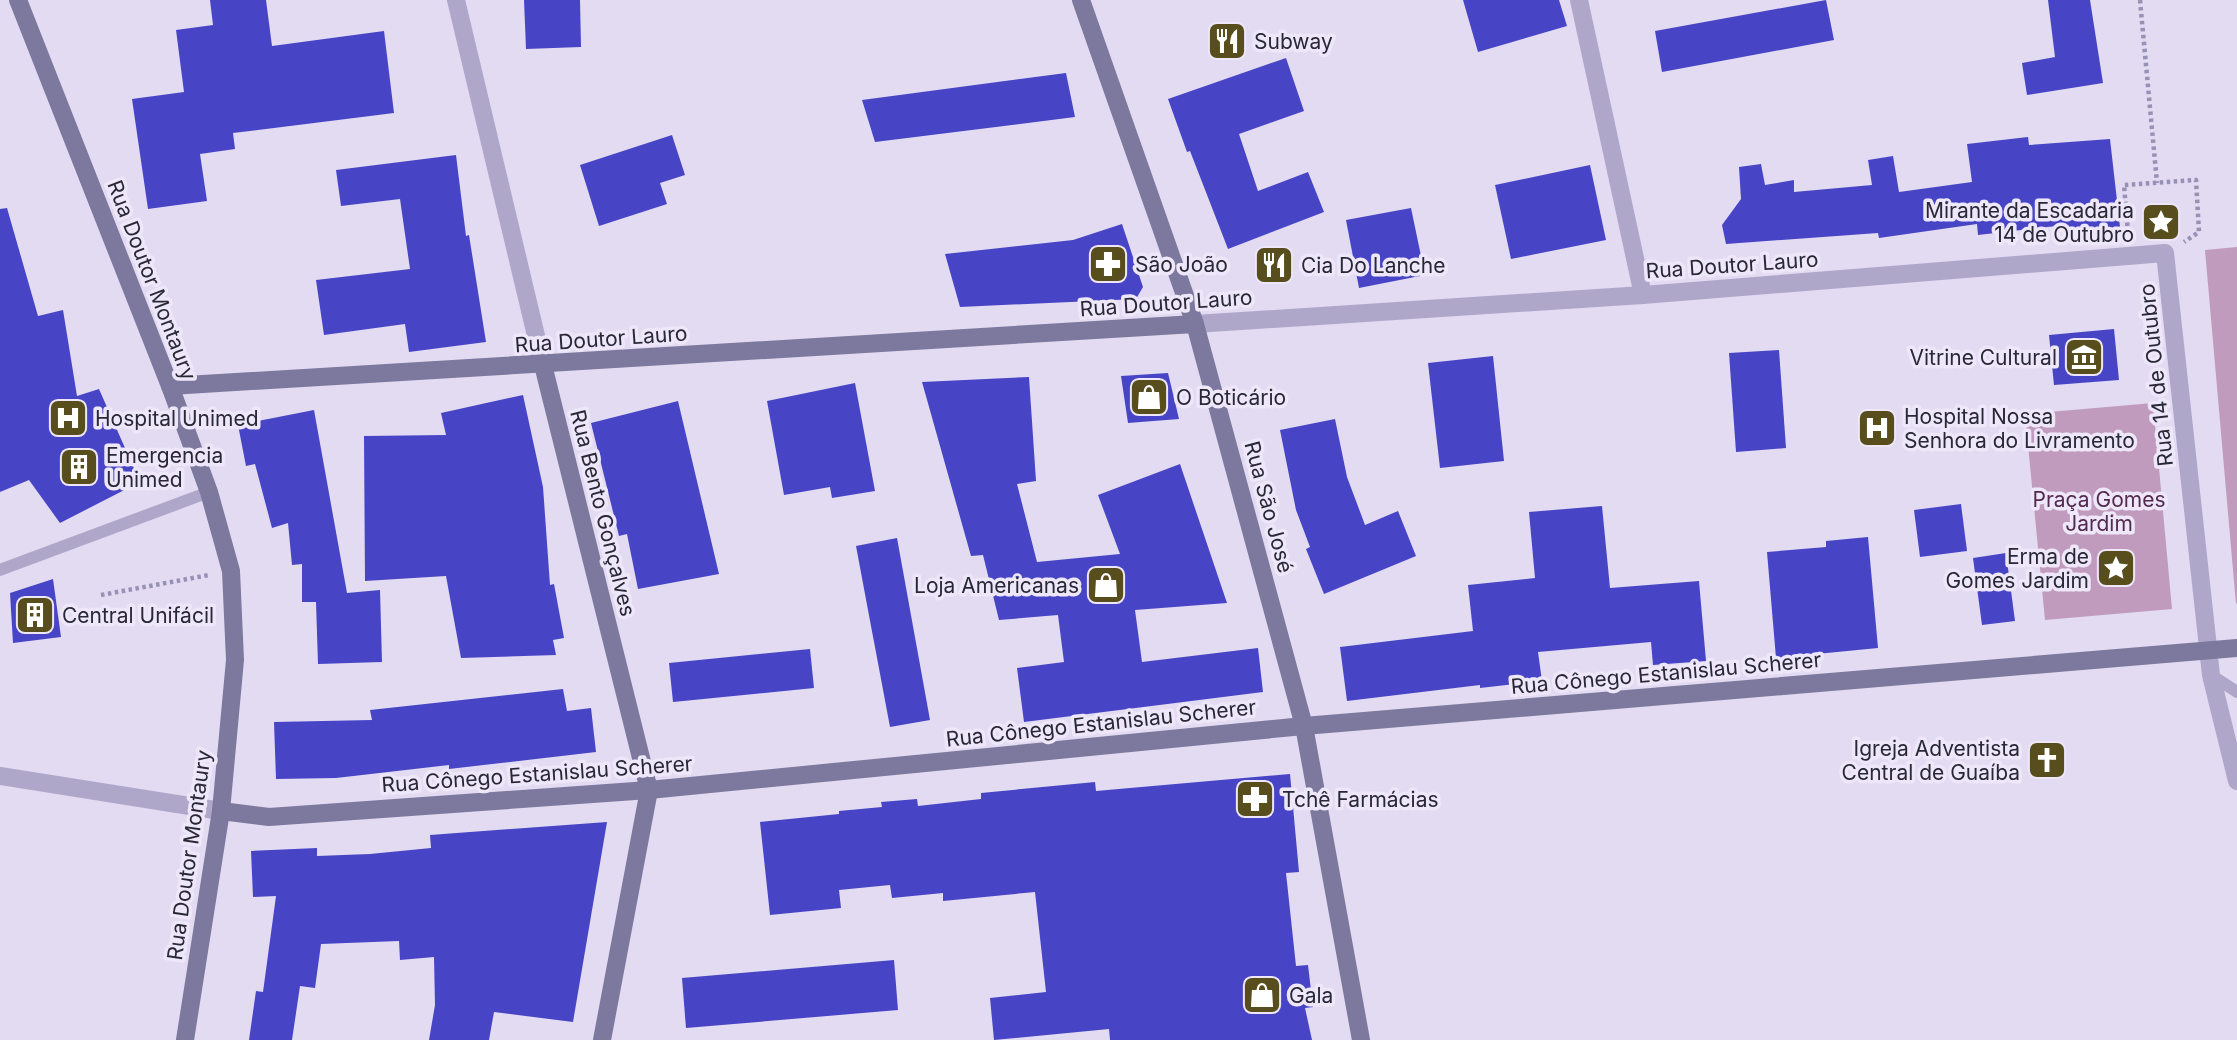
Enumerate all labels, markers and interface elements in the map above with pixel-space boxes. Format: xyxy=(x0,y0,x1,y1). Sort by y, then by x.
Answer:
restaurant icon: Subway xyxy=(1206,20,1248,62)
place label: Subway xyxy=(1254,29,1333,54)
street label: Rua Doutor Montaury xyxy=(102,177,202,384)
place label: Mirante da Escadaria 14 de Outubro xyxy=(1925,198,2134,247)
place icon: Mirante da Escadaria 14 de Outubro xyxy=(2140,201,2182,243)
pharmacy icon: São João xyxy=(1087,243,1129,285)
restaurant icon: Cia Do Lanche xyxy=(1253,244,1295,286)
street label: Rua Doutor Lauro xyxy=(1645,246,1819,284)
place label: São João xyxy=(1135,252,1228,277)
place label: Cia Do Lanche xyxy=(1301,253,1446,278)
street label: Rua 14 de Outubro xyxy=(2134,282,2178,468)
street label: Rua Doutor Lauro xyxy=(1079,284,1253,322)
street label: Rua Doutor Lauro xyxy=(514,320,688,358)
museum icon: Vitrine Cultural xyxy=(2063,336,2105,378)
place label: Vitrine Cultural xyxy=(1909,345,2057,370)
shop icon: O Boticário xyxy=(1128,376,1170,418)
place label: O Boticário xyxy=(1176,385,1286,410)
hospital icon: Hospital Unimed xyxy=(47,397,89,439)
place label: Hospital Nossa Senhora do Livramento xyxy=(1904,404,2135,453)
place label: Hospital Unimed xyxy=(95,406,259,431)
street label: Rua Bento Gonçalves xyxy=(565,407,641,619)
hospital icon: Hospital Nossa Senhora do Livramento xyxy=(1856,407,1898,449)
street label: Rua São José xyxy=(1239,438,1299,576)
place label: Emergencia Unimed xyxy=(106,443,223,492)
building icon: Emergencia Unimed xyxy=(58,446,100,488)
park label: Praça Gomes Jardim xyxy=(2033,487,2166,536)
place label: Erma de Gomes Jardim xyxy=(1945,544,2089,593)
place icon: Erma de Gomes Jardim xyxy=(2095,547,2137,589)
shop icon: Loja Americanas xyxy=(1085,564,1127,606)
place label: Loja Americanas xyxy=(914,573,1079,598)
building icon: Central Unifácil xyxy=(14,594,56,636)
place label: Central Unifácil xyxy=(62,603,214,628)
street label: Rua Cônego Estanislau Scherer xyxy=(1510,647,1822,699)
street label: Rua Cônego Estanislau Scherer xyxy=(945,694,1257,752)
place label: Igreja Adventista Central de Guaíba xyxy=(1842,736,2020,785)
church icon: Igreja Adventista Central de Guaíba xyxy=(2026,739,2068,781)
street label: Rua Doutor Montaury xyxy=(162,748,216,962)
street label: Rua Cônego Estanislau Scherer xyxy=(381,751,693,797)
pharmacy icon: Tchê Farmácias xyxy=(1234,778,1276,820)
place label: Tchê Farmácias xyxy=(1282,787,1439,812)
shop icon: Gala xyxy=(1241,974,1283,1016)
place label: Gala xyxy=(1289,983,1333,1008)

